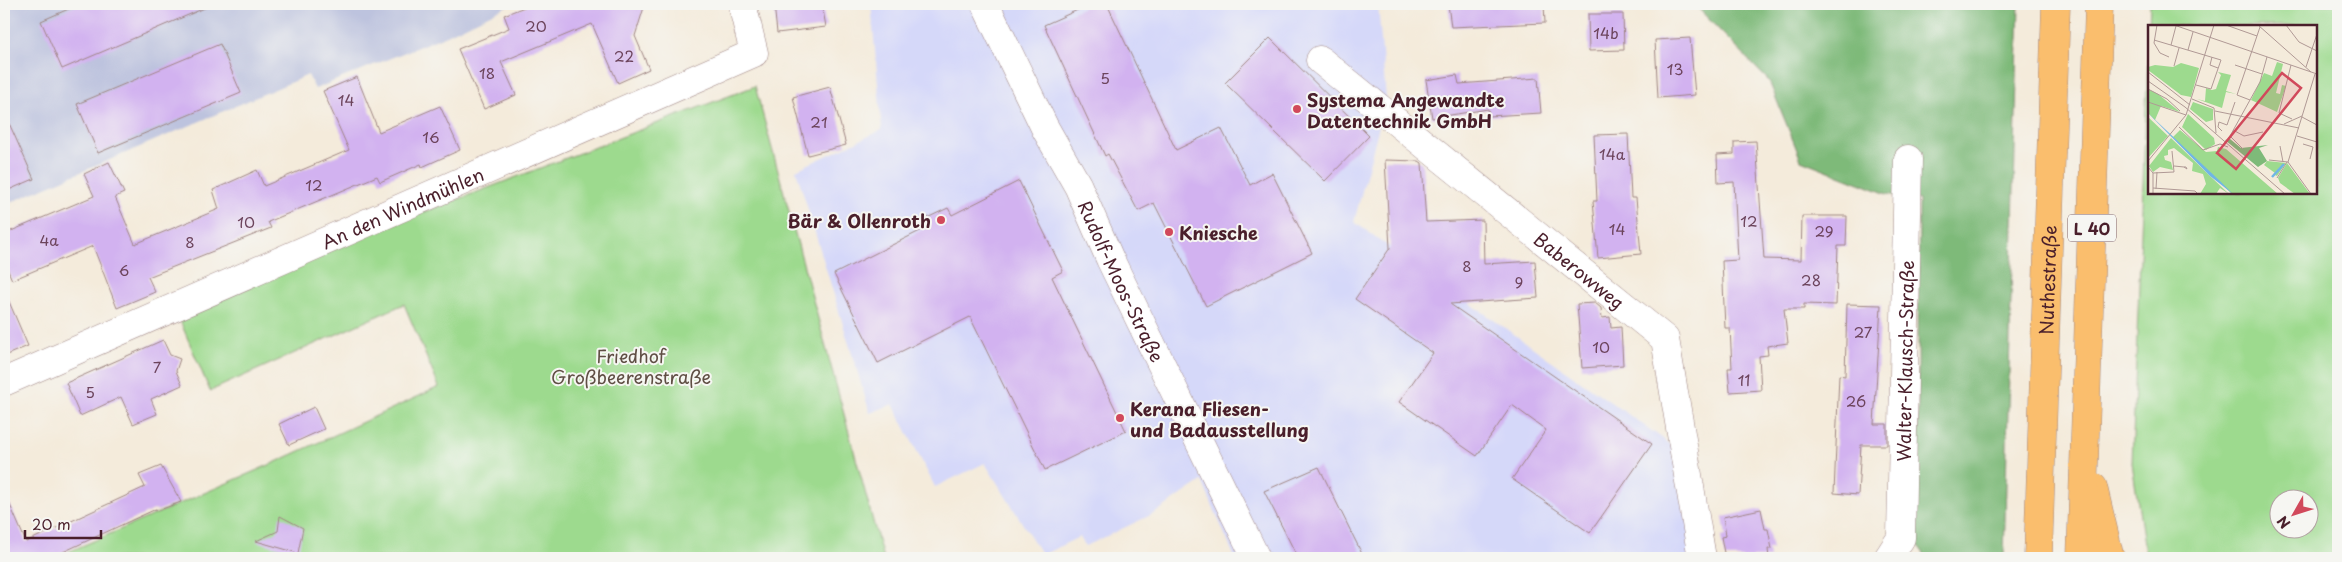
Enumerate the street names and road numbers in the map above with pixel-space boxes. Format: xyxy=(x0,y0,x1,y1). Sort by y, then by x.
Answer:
street label: An den Windmühlen xyxy=(317,160,488,255)
street label: Rudolf-Moos-Straße xyxy=(1072,196,1172,366)
road number: L 40 xyxy=(2068,214,2116,242)
street label: Baberowweg xyxy=(1529,225,1631,315)
street label: Nuthestraße xyxy=(2032,225,2062,335)
street label: Walter-Klausch-Straße xyxy=(1889,260,1920,462)

